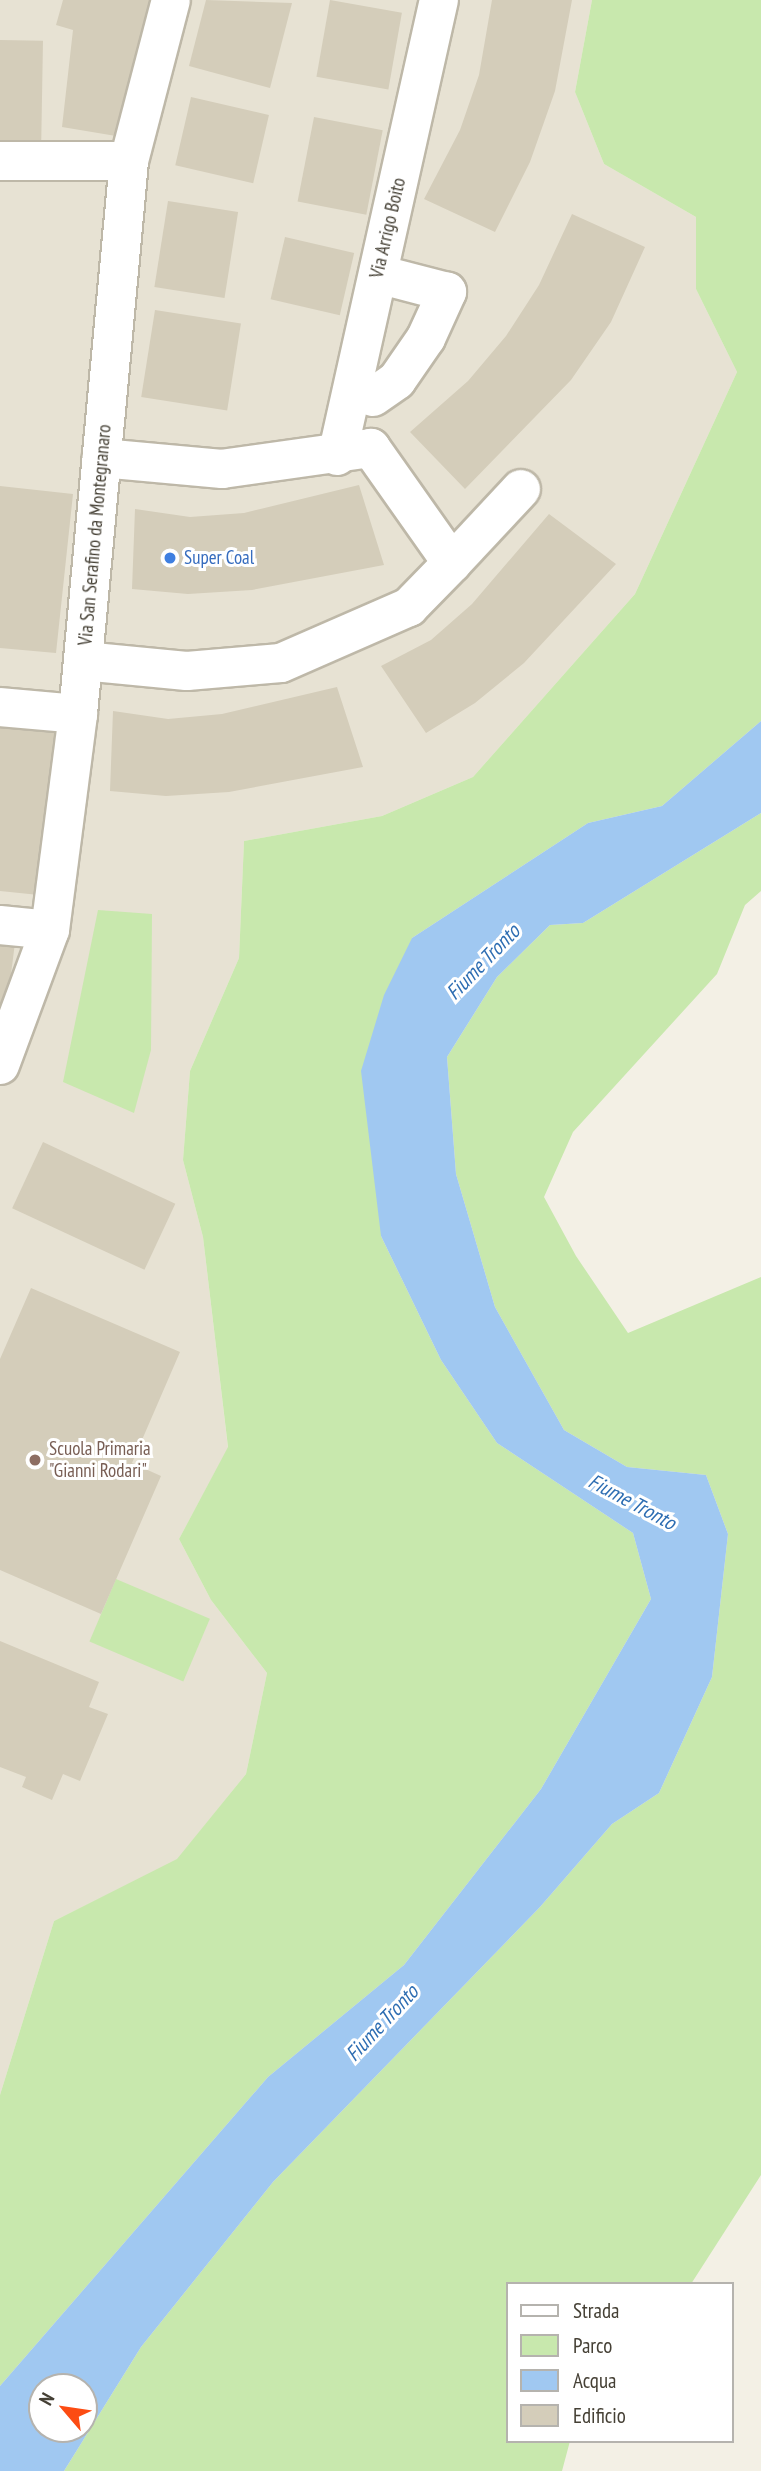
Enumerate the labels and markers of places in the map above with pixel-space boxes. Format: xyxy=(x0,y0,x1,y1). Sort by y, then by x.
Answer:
place label: Super Coal xyxy=(184,547,254,569)
marker: Super Coal xyxy=(162,550,178,566)
place label: Scuola Primaria "Gianni Rodari" xyxy=(49,1438,151,1482)
marker: Scuola Primaria "Gianni Rodari" xyxy=(27,1452,43,1468)

